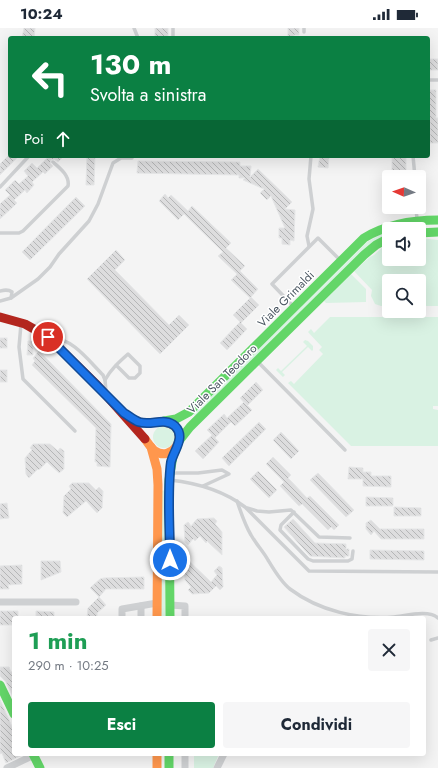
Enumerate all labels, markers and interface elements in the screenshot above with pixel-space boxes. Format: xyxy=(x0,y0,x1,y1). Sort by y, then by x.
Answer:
text: 10:24 xyxy=(20,3,63,25)
text: 130 m xyxy=(90,44,172,85)
icon: left xyxy=(24,52,76,104)
text: Svolta a sinistra xyxy=(90,82,206,108)
text: Poi xyxy=(24,128,44,150)
icon: ahead xyxy=(52,128,74,150)
north arrow xyxy=(382,170,426,214)
map controls xyxy=(382,170,426,318)
button: sound xyxy=(382,222,426,266)
street label: Viale Grimaldi xyxy=(254,267,318,331)
button: search xyxy=(382,274,426,318)
pin xyxy=(31,320,65,354)
icon: arrive xyxy=(37,326,59,348)
street label: Viale San Teodoro xyxy=(183,340,261,418)
position arrow xyxy=(149,539,191,581)
text: 1 min xyxy=(28,623,88,658)
button: close xyxy=(368,629,410,671)
text: 290 m · 10:25 xyxy=(28,656,109,675)
button: Esci xyxy=(28,702,215,748)
button: Condividi xyxy=(223,702,410,748)

